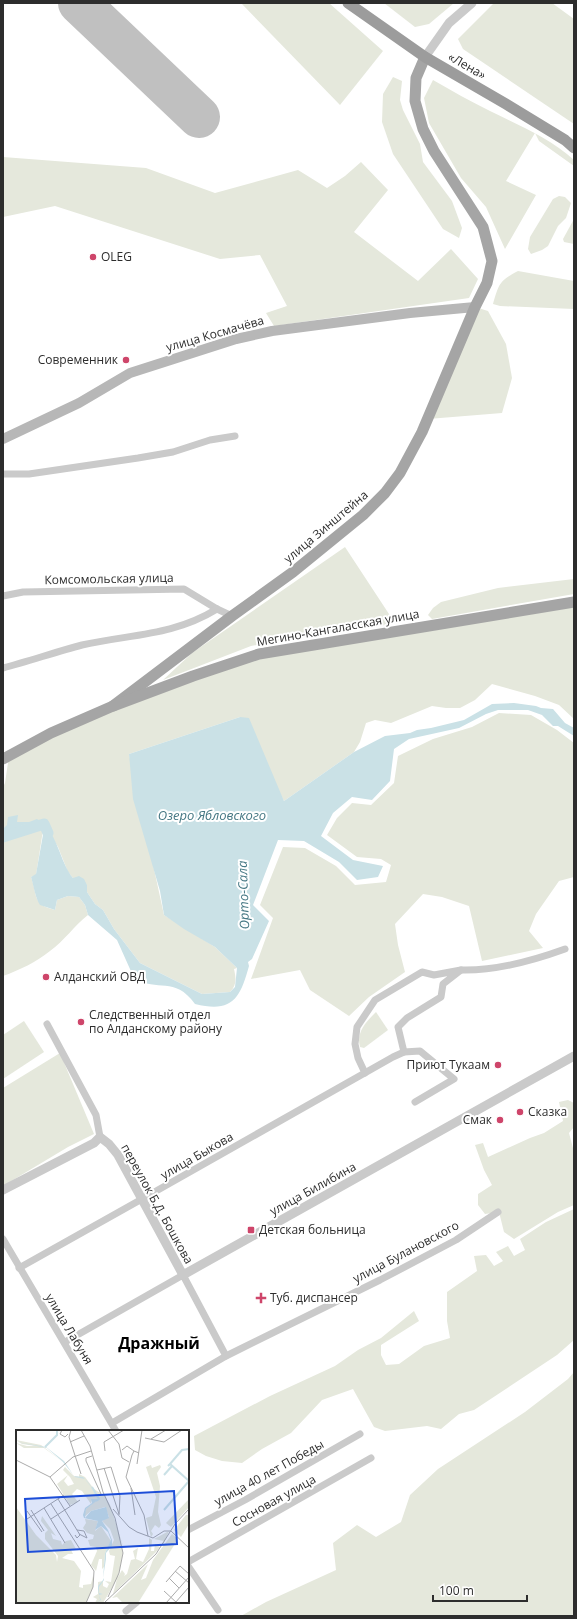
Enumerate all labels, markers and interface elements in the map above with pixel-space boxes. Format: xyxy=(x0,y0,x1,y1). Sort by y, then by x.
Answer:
street label: «Лена» xyxy=(445,48,489,83)
place label: OLEG xyxy=(101,248,132,265)
marker: OLEG xyxy=(88,252,98,262)
street label: улица Космачёва xyxy=(164,311,266,356)
place label: Современник xyxy=(38,351,119,368)
marker: Современник xyxy=(121,355,131,365)
street label: улица Зинштейна xyxy=(280,486,371,567)
street label: Комсомольская улица xyxy=(44,569,174,588)
street label: Мегино-Кангаласская улица xyxy=(255,605,421,650)
water label: Озеро Ябловского xyxy=(158,806,266,824)
water label: Орто-Сала xyxy=(233,860,253,930)
place label: Алданский ОВД xyxy=(54,968,145,985)
marker: Алданский ОВД xyxy=(41,972,51,982)
place label: Следственный отдел по Алданскому району xyxy=(89,1006,223,1037)
marker: Следственный отдел по Алданскому району xyxy=(76,1017,86,1027)
place label: Приют Тукаам xyxy=(407,1056,490,1073)
marker: Приют Тукаам xyxy=(493,1060,503,1070)
place label: Сказка xyxy=(528,1103,567,1120)
marker: Сказка xyxy=(515,1107,525,1117)
place label: Смак xyxy=(463,1111,493,1128)
marker: Смак xyxy=(495,1115,505,1125)
street label: улица Быкова xyxy=(157,1128,236,1183)
street label: переулок Б.Д. Бошкова xyxy=(117,1141,198,1267)
street label: улица Билибина xyxy=(267,1158,359,1219)
street label: улица Булановского xyxy=(350,1216,462,1287)
place label: Детская больница xyxy=(259,1221,366,1238)
marker: Детская больница xyxy=(246,1225,256,1235)
place label: Туб. диспансер xyxy=(270,1289,358,1306)
street label: улица Лабуня xyxy=(41,1290,97,1368)
marker: Туб. диспансер xyxy=(255,1292,267,1304)
district label: Дражный xyxy=(118,1332,200,1354)
inset map xyxy=(16,1430,189,1603)
street label: улица 40 лет Победы xyxy=(211,1435,327,1510)
street label: Сосновая улица xyxy=(229,1470,319,1531)
scale bar xyxy=(433,1577,527,1603)
text: 100 m xyxy=(439,1582,474,1599)

